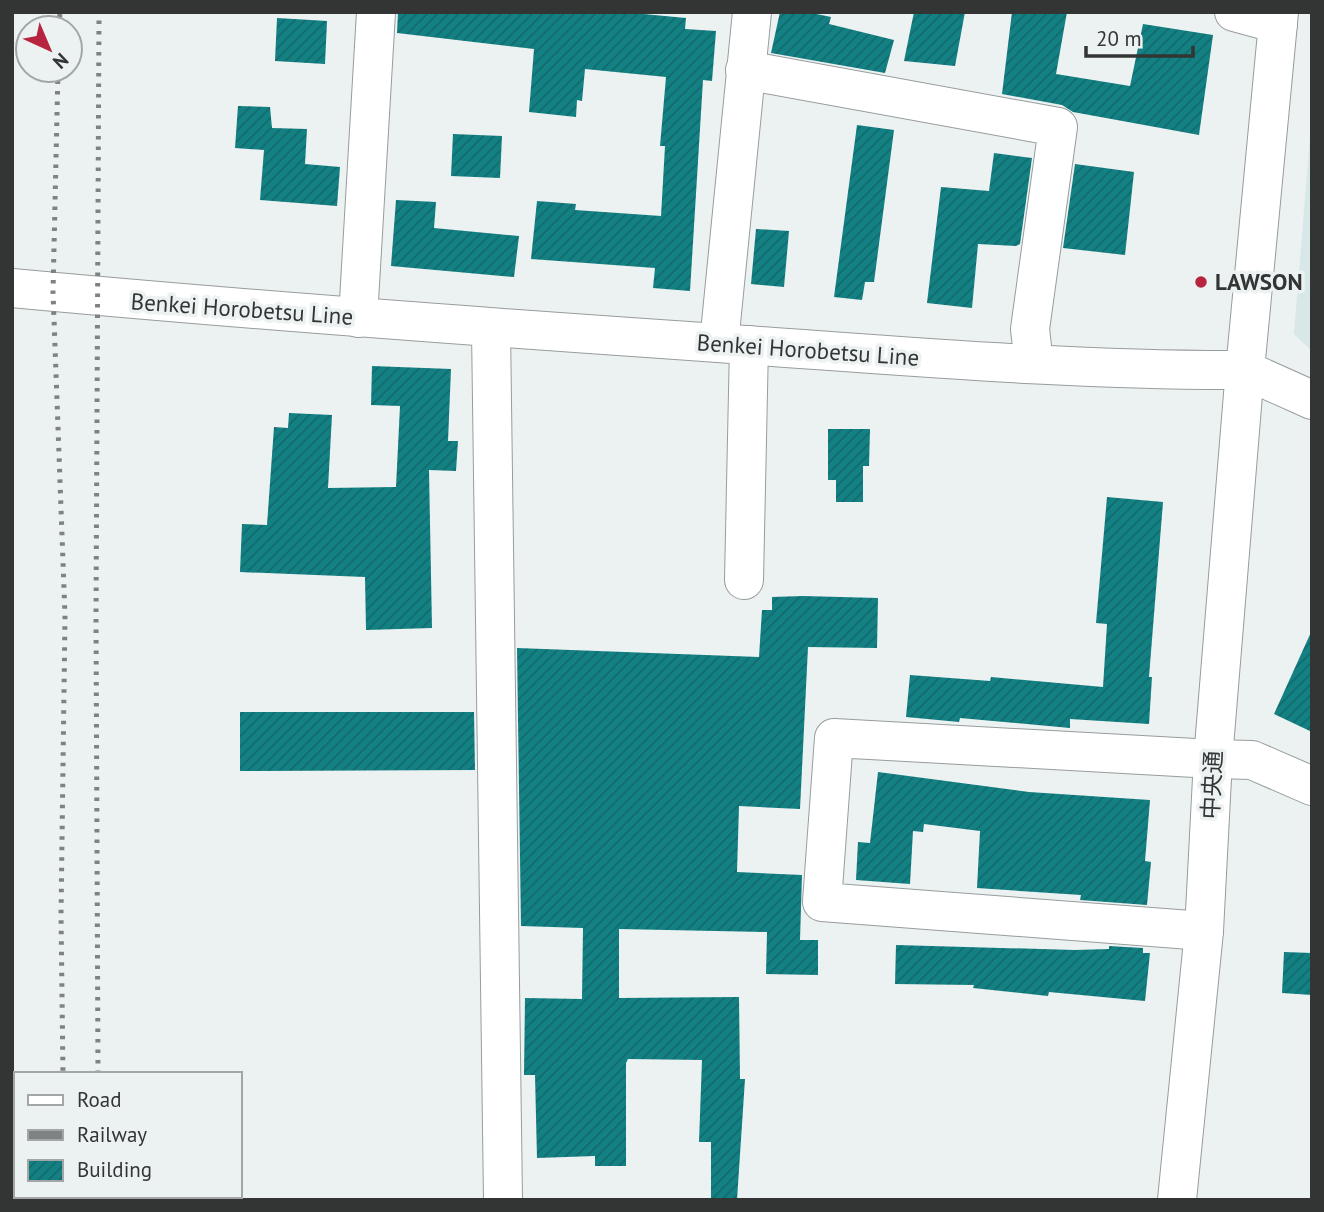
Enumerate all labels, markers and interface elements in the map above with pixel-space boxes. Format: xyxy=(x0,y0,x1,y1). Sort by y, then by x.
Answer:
north arrow xyxy=(14,14,84,84)
scale bar xyxy=(1086,14,1193,58)
text: 20 m xyxy=(1096,25,1142,52)
text: N xyxy=(48,48,74,74)
place label: LAWSON xyxy=(1215,267,1303,296)
marker: LAWSON xyxy=(1193,274,1209,290)
street label: Benkei Horobetsu Line xyxy=(130,286,354,331)
street label: Benkei Horobetsu Line xyxy=(696,327,920,372)
street label: 中央通 xyxy=(1195,750,1228,820)
legend xyxy=(14,1072,242,1198)
text: Road xyxy=(77,1086,121,1113)
text: Railway xyxy=(77,1121,147,1148)
text: Building xyxy=(77,1156,152,1183)

